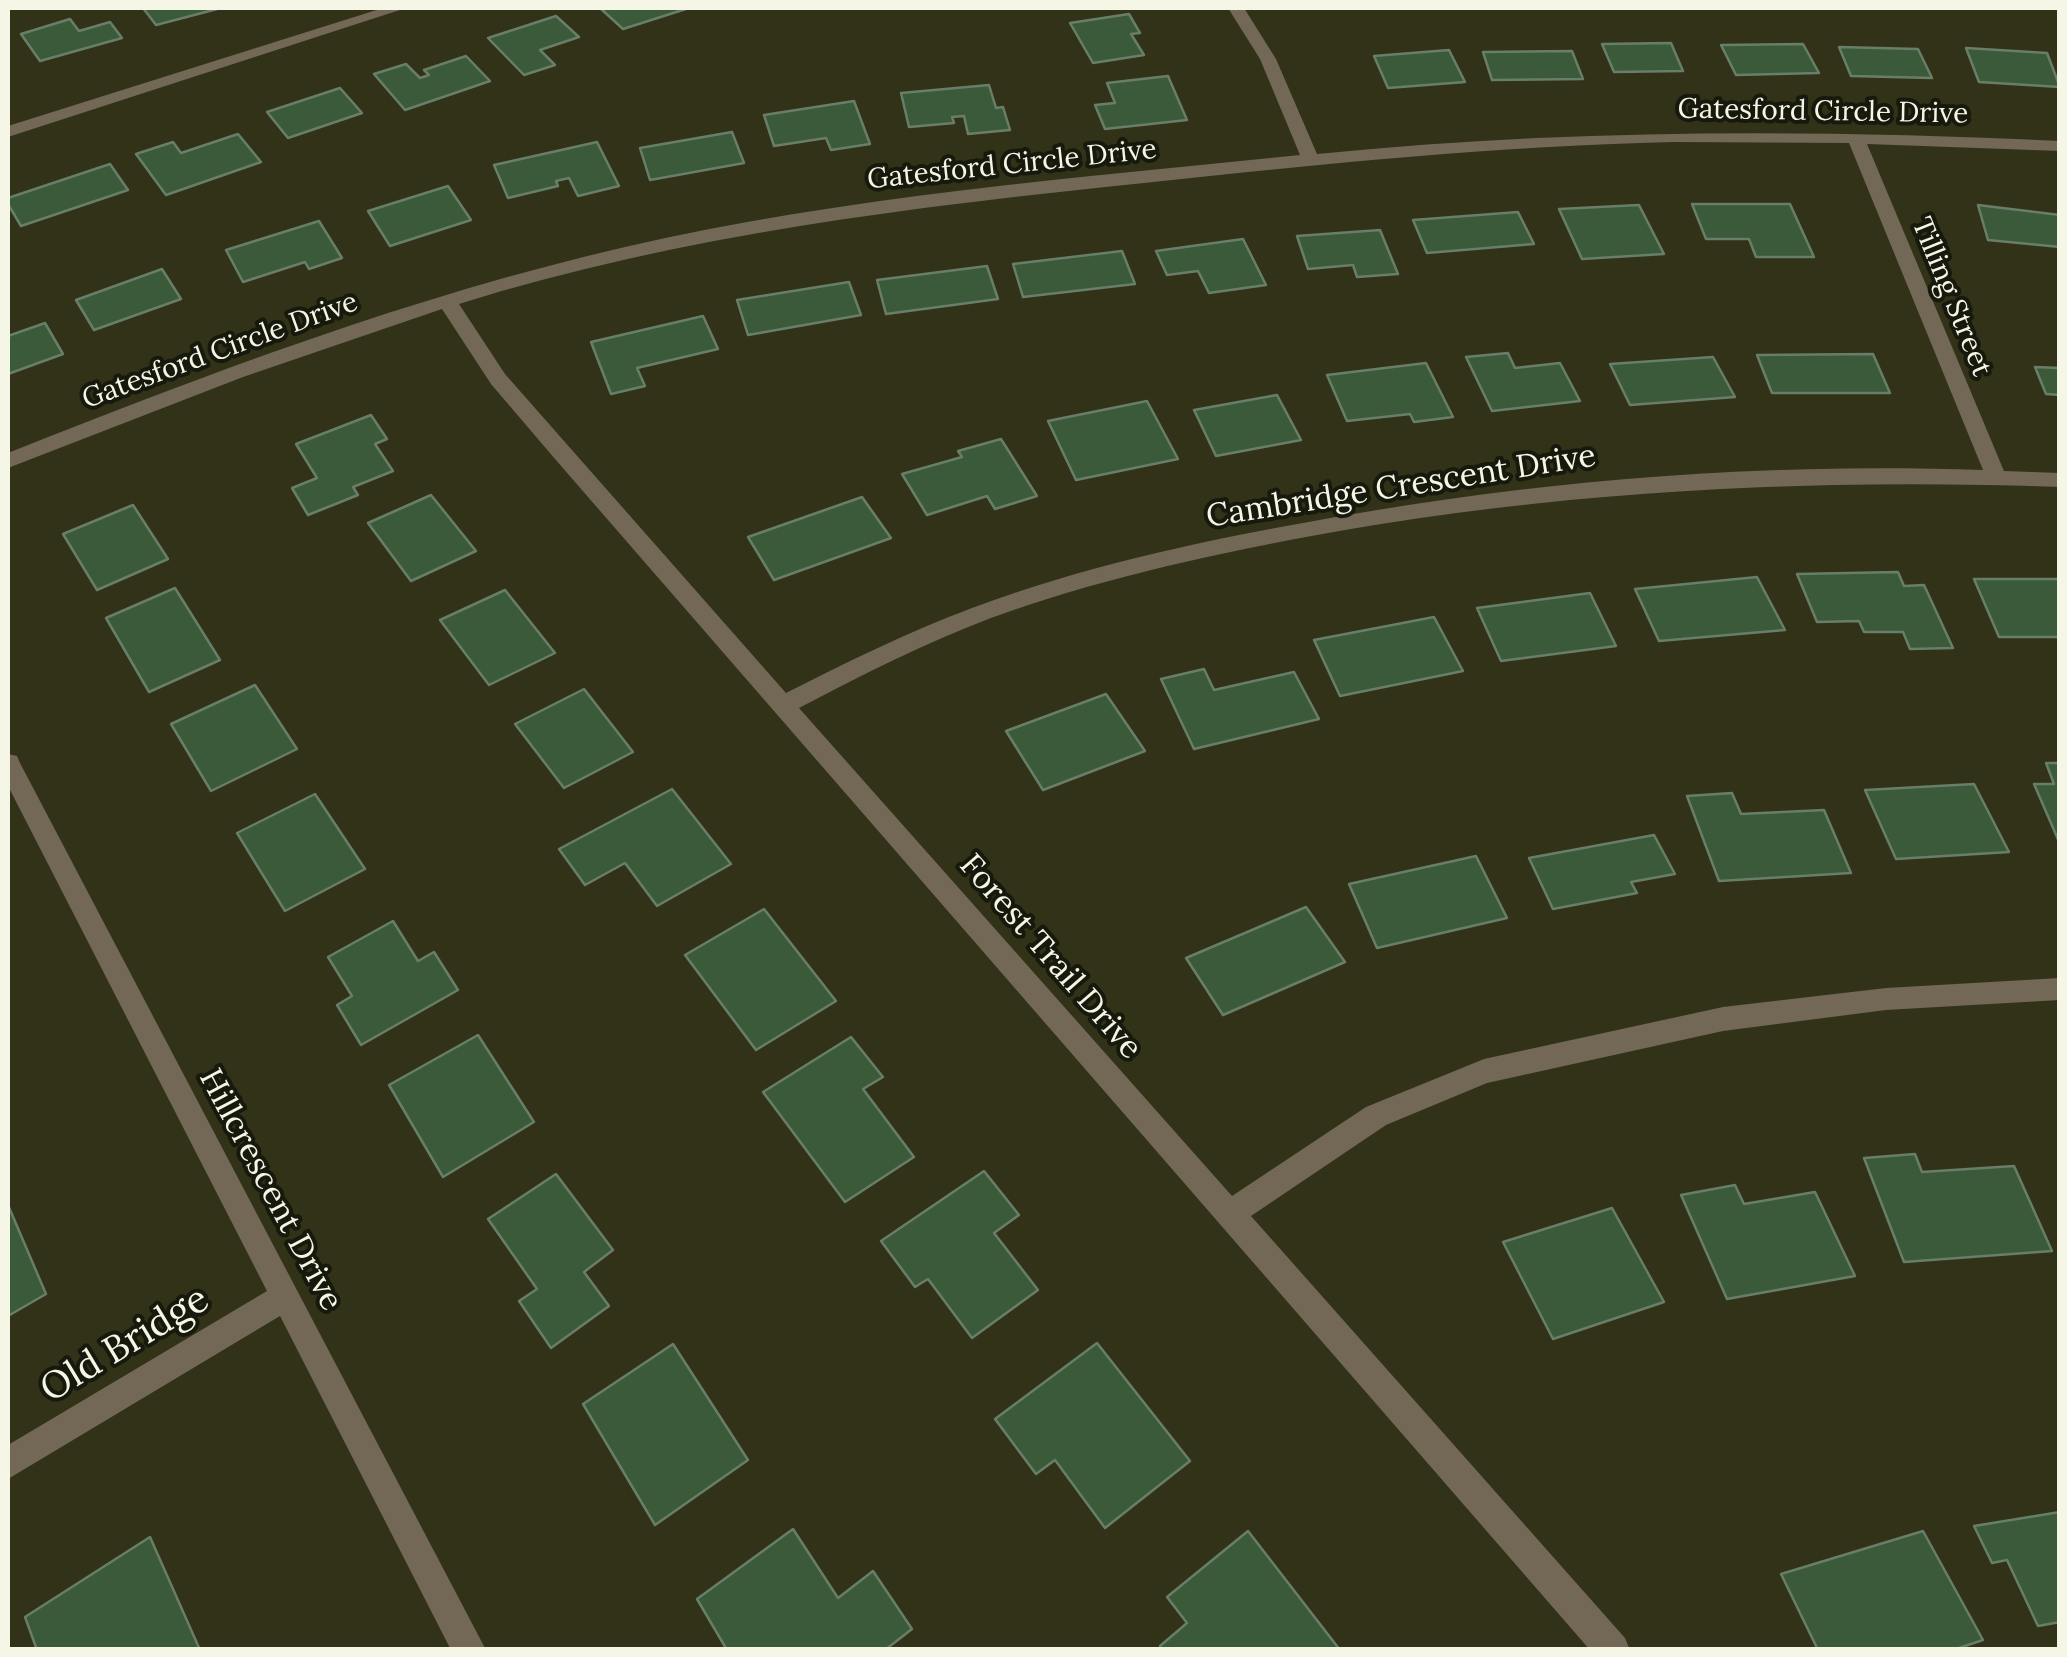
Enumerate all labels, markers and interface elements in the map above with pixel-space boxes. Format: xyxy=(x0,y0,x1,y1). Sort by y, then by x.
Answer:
street label: Gatesford Circle Drive xyxy=(1677,93,1969,131)
street label: Gatesford Circle Drive xyxy=(866,133,1158,197)
street label: Tilling Street xyxy=(1904,213,1998,381)
street label: Gatesford Circle Drive xyxy=(78,285,362,417)
street label: Cambridge Crescent Drive xyxy=(1204,437,1598,537)
street label: Forest Trail Drive xyxy=(951,847,1149,1067)
street label: Hillcrescent Drive xyxy=(190,1063,350,1317)
street label: Old Bridge xyxy=(33,1277,217,1413)

